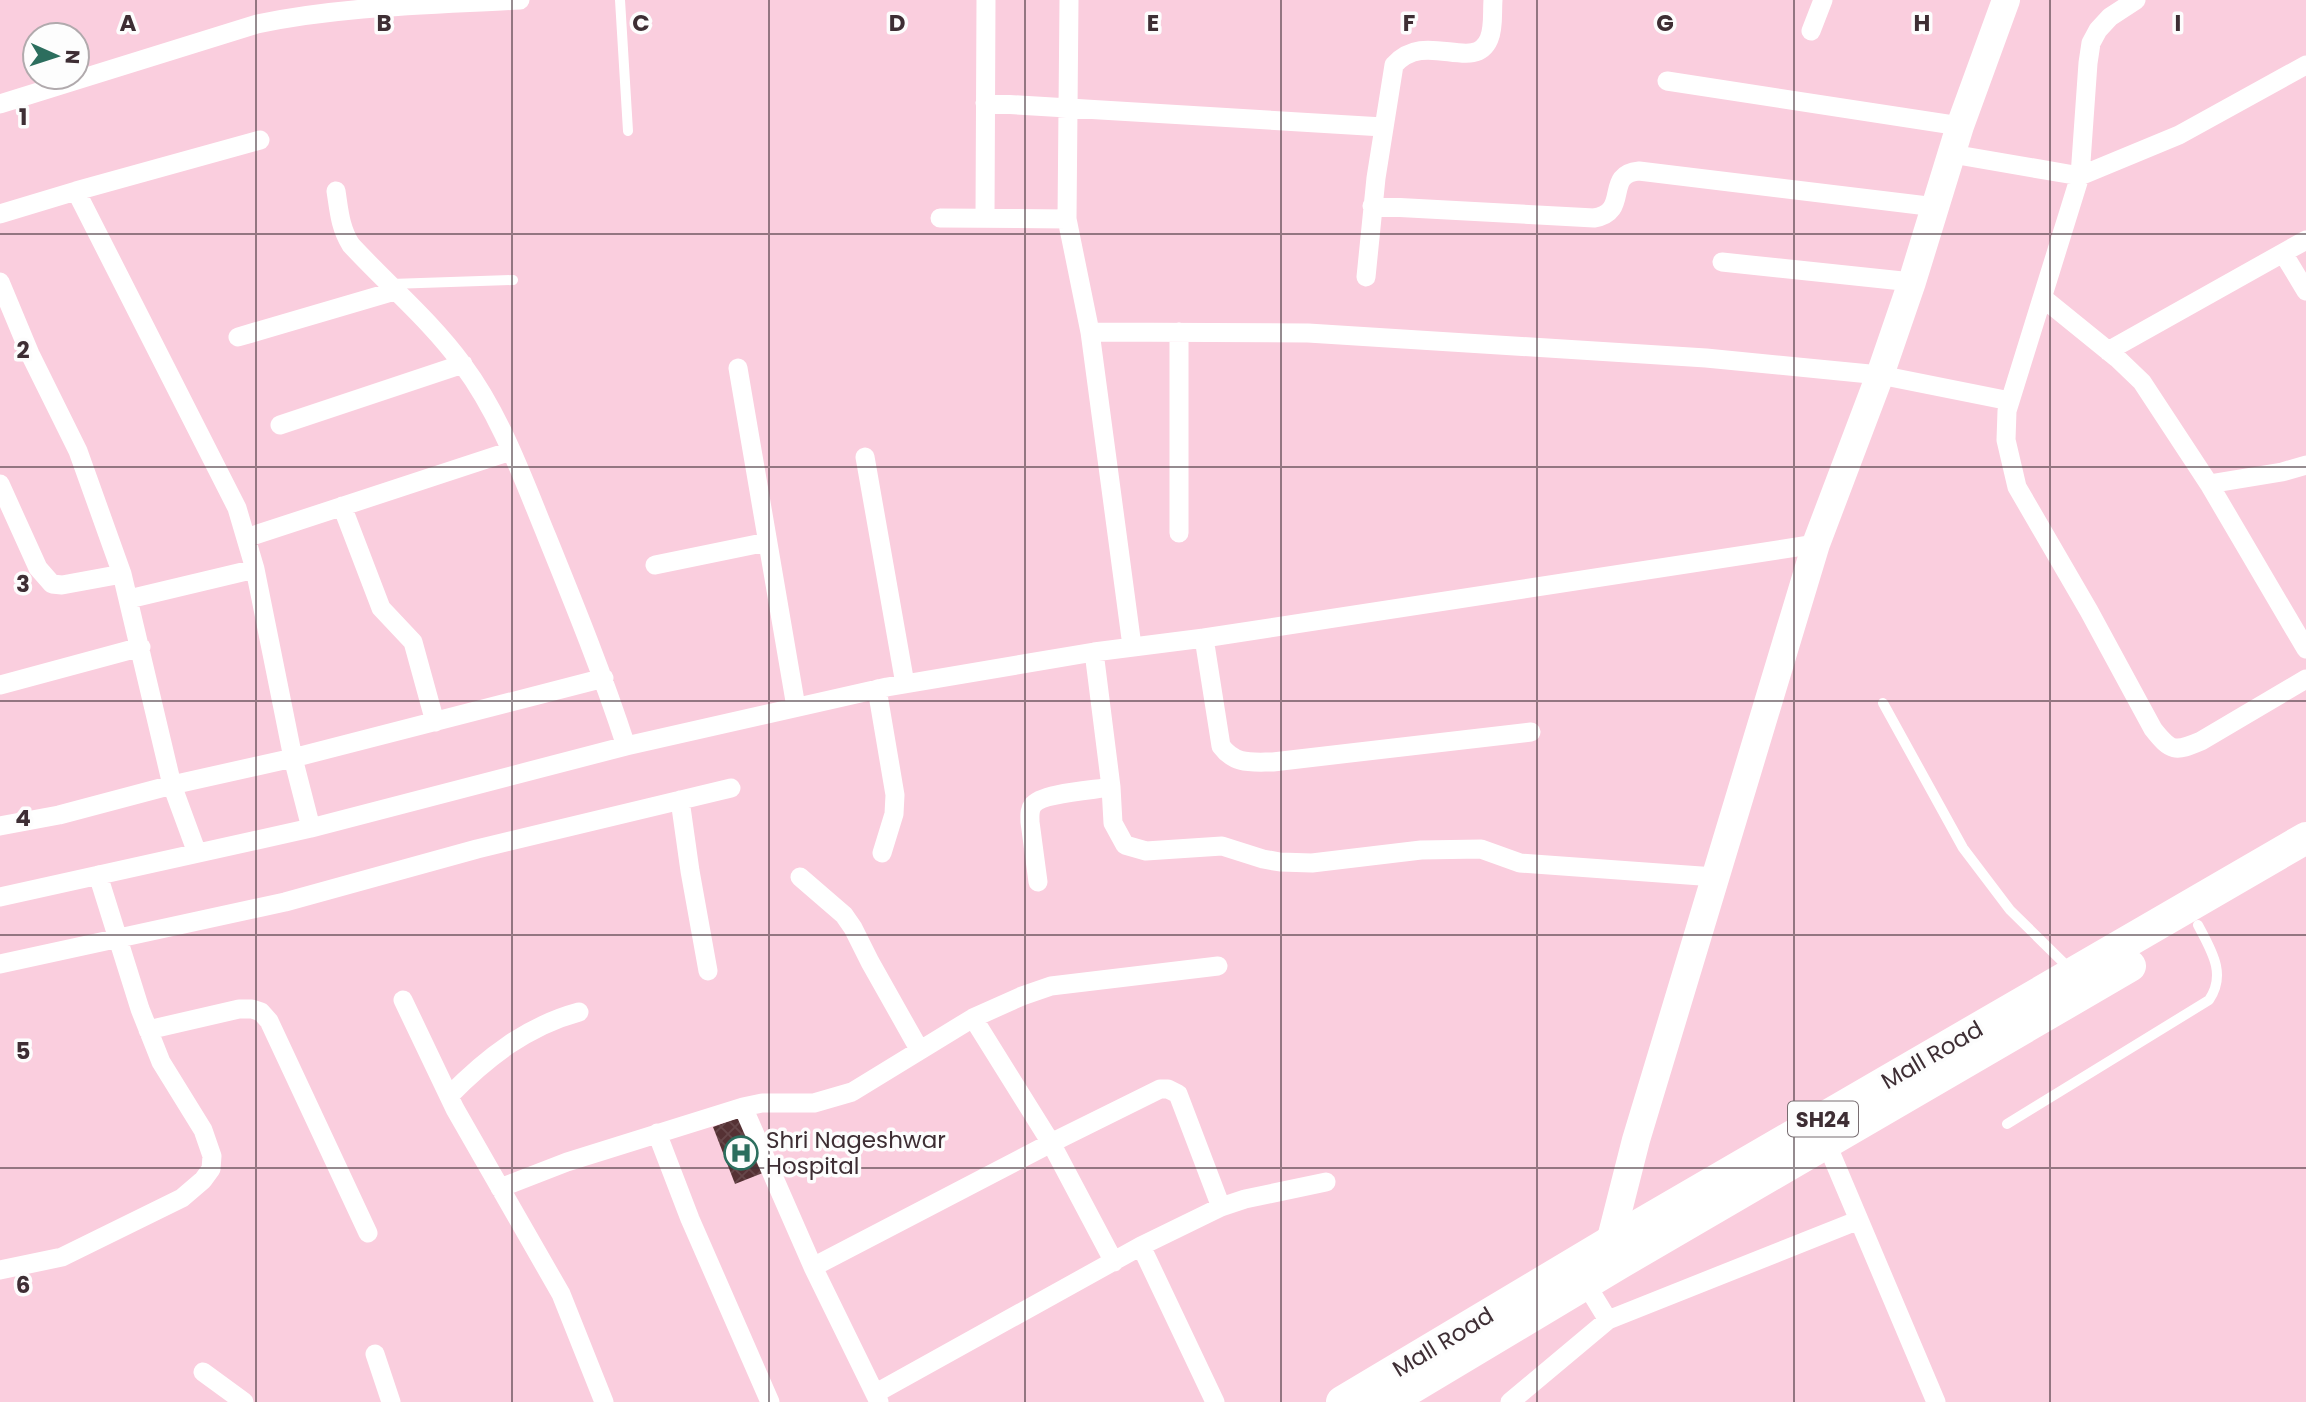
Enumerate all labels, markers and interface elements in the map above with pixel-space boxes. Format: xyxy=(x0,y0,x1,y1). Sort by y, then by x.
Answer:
text: A xyxy=(120,7,137,39)
text: B xyxy=(376,7,392,39)
text: C xyxy=(632,7,650,39)
text: D xyxy=(889,7,905,39)
text: E xyxy=(1147,7,1159,39)
text: F xyxy=(1403,7,1415,39)
text: G xyxy=(1656,7,1674,39)
text: H xyxy=(1914,7,1930,39)
text: I xyxy=(2175,7,2181,39)
north arrow xyxy=(21,21,91,91)
text: N xyxy=(59,49,86,65)
text: 1 xyxy=(19,101,27,133)
text: 2 xyxy=(16,334,30,366)
text: 3 xyxy=(16,568,30,600)
text: 4 xyxy=(15,802,31,834)
street label: Mall Road xyxy=(1875,1013,1989,1097)
text: 5 xyxy=(16,1035,30,1067)
road number: SH24 xyxy=(1788,1102,1858,1136)
place label: Shri Nageshwar Hospital xyxy=(766,1124,946,1182)
hospital icon: Shri Nageshwar Hospital xyxy=(722,1134,760,1172)
text: 6 xyxy=(16,1269,30,1301)
street label: Mall Road xyxy=(1386,1299,1500,1385)

